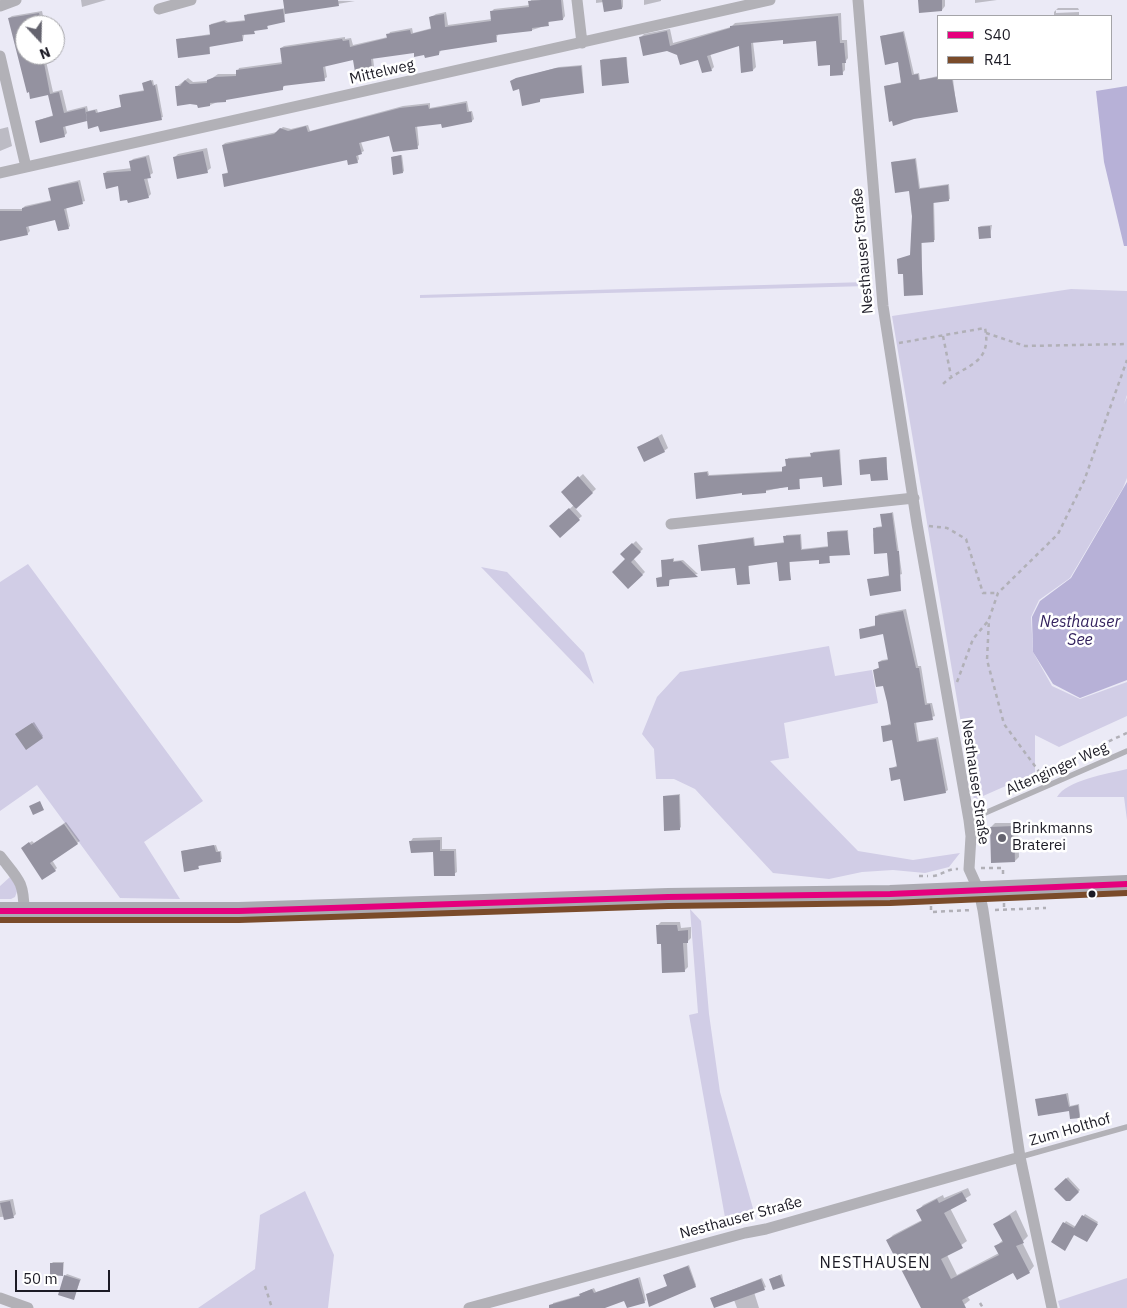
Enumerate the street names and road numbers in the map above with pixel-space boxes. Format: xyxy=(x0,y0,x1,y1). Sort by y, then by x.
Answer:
street label: Mittelweg xyxy=(348,56,416,88)
street label: Nesthauser Straße xyxy=(849,187,877,315)
street label: Nesthauser Straße xyxy=(957,718,993,846)
street label: Altenginger Weg xyxy=(1003,738,1111,800)
street label: Zum Holthof xyxy=(1027,1110,1113,1150)
street label: Nesthauser Straße xyxy=(678,1193,804,1243)

